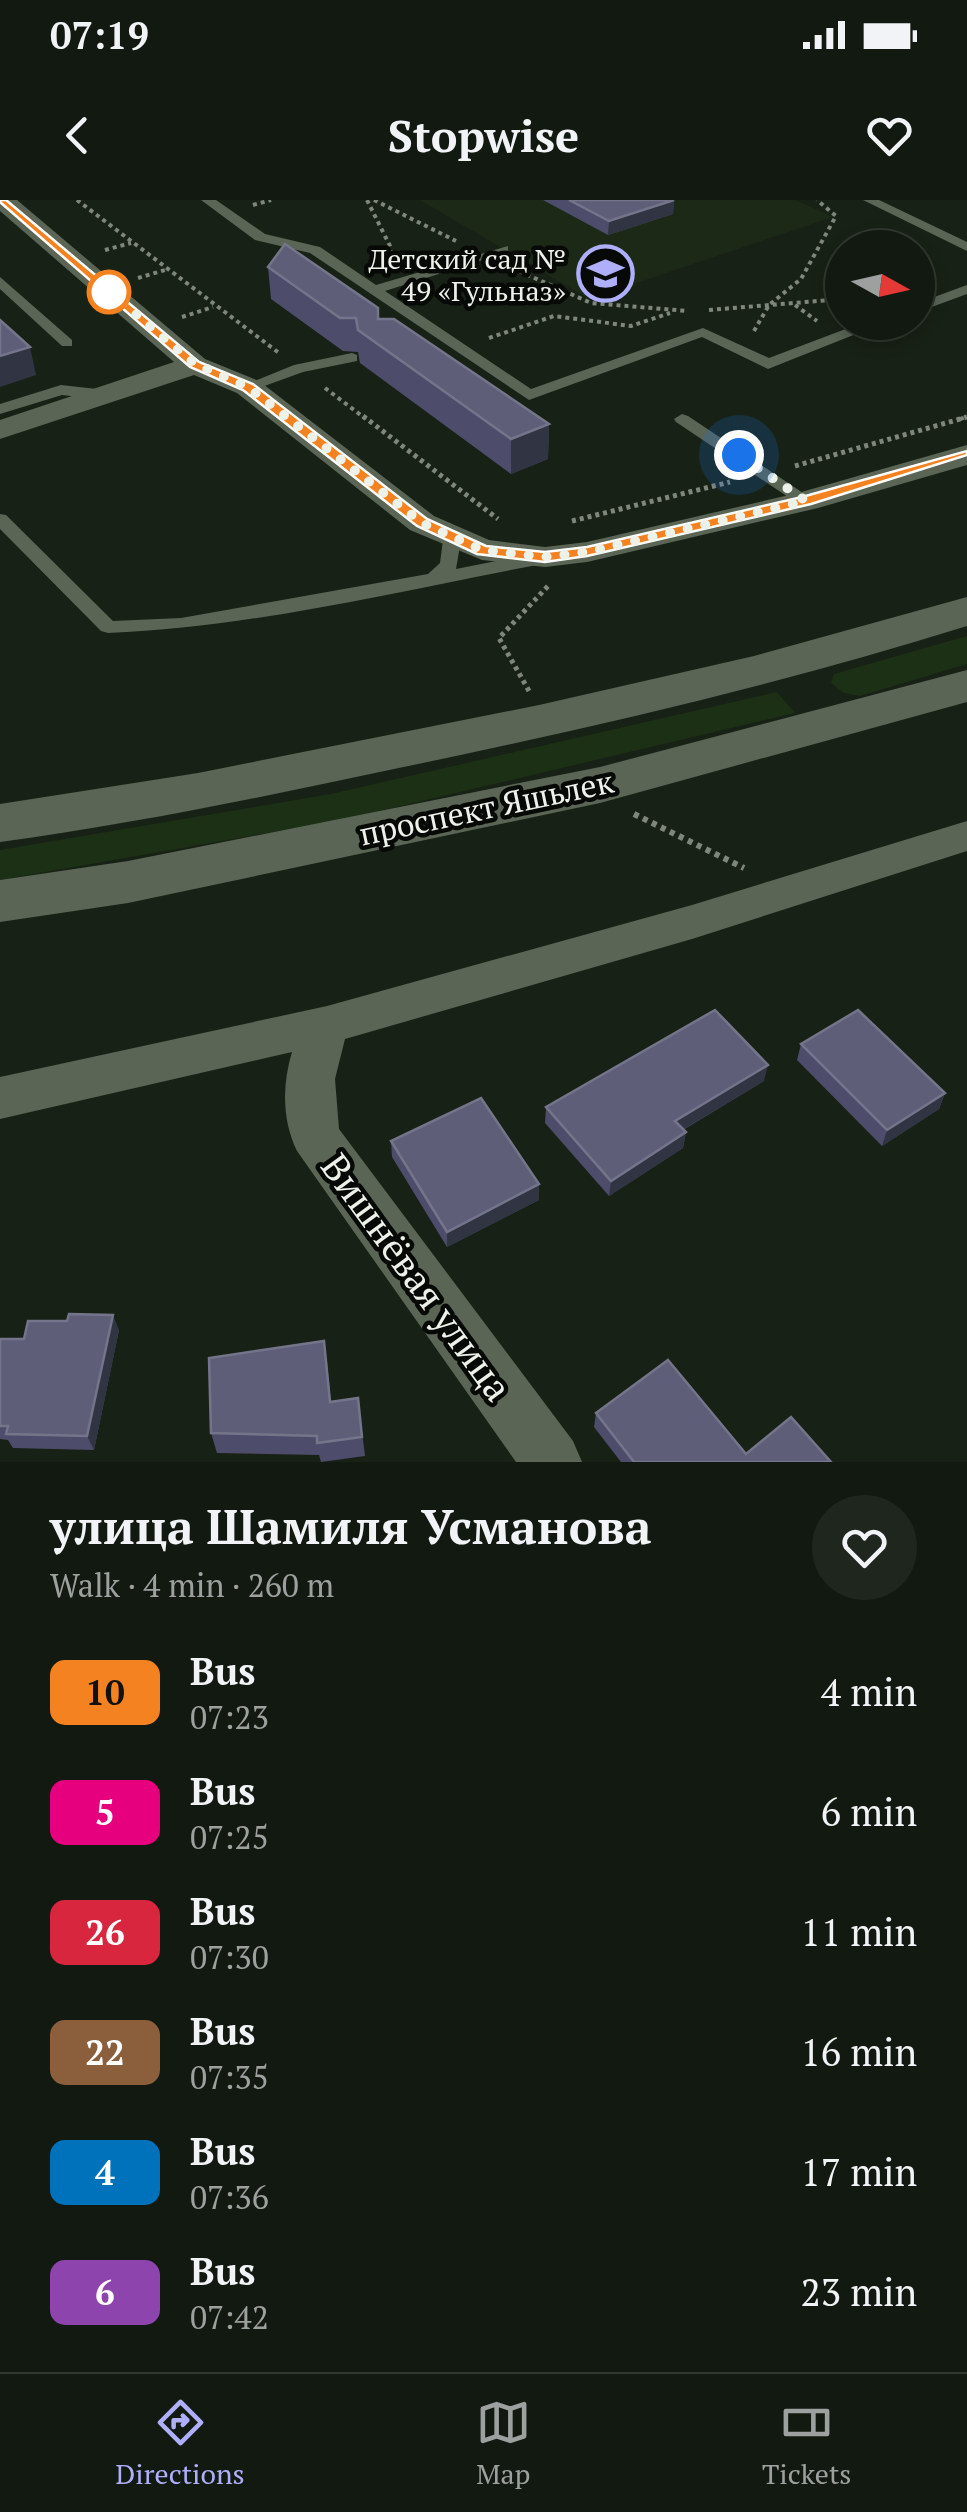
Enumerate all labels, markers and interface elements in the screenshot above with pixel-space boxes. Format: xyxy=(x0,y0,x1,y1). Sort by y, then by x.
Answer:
text: 07:19 xyxy=(50,10,149,60)
text: Stopwise xyxy=(388,105,579,165)
icon: back xyxy=(50,108,105,163)
icon: heart xyxy=(862,108,917,163)
north arrow xyxy=(825,230,935,340)
map controls xyxy=(825,230,935,340)
place label: Детский сад № 49 «Гульназ» xyxy=(368,240,566,309)
school or university icon: Детский сад № 49 «Гульназ» xyxy=(575,244,635,304)
unlabelled marker xyxy=(88,271,130,313)
your location xyxy=(714,430,764,480)
street label: проспект Яшьлек xyxy=(355,759,618,854)
street label: Вишнёвая улица xyxy=(310,1143,524,1411)
text: улица Шамиля Усманова xyxy=(50,1494,651,1558)
button: heart xyxy=(812,1495,917,1600)
text: Walk · 4 min · 260 m xyxy=(50,1564,334,1606)
text: Bus xyxy=(190,1646,255,1696)
text: 4 min xyxy=(821,1667,917,1717)
text: 10 xyxy=(85,1669,125,1715)
text: 07:23 xyxy=(190,1696,269,1738)
text: Bus xyxy=(190,1766,255,1816)
text: 6 min xyxy=(821,1787,917,1837)
text: 5 xyxy=(95,1789,115,1835)
text: 07:25 xyxy=(190,1816,269,1858)
text: Bus xyxy=(190,1886,255,1936)
text: 11 min xyxy=(800,1907,917,1957)
text: 26 xyxy=(85,1909,125,1955)
text: 07:30 xyxy=(190,1936,269,1978)
text: Bus xyxy=(190,2006,255,2056)
text: 16 min xyxy=(800,2027,917,2077)
text: 22 xyxy=(85,2029,125,2075)
text: 07:35 xyxy=(190,2056,269,2098)
text: Bus xyxy=(190,2126,255,2176)
text: 17 min xyxy=(800,2147,917,2197)
text: 4 xyxy=(95,2149,115,2195)
text: 07:36 xyxy=(190,2176,269,2218)
text: Bus xyxy=(190,2246,255,2296)
text: 23 min xyxy=(800,2267,917,2317)
text: 6 xyxy=(95,2269,115,2315)
text: 07:42 xyxy=(190,2296,269,2338)
tab: Directions xyxy=(116,2395,245,2492)
tab: Map xyxy=(476,2395,531,2492)
tab: Tickets xyxy=(762,2395,851,2492)

